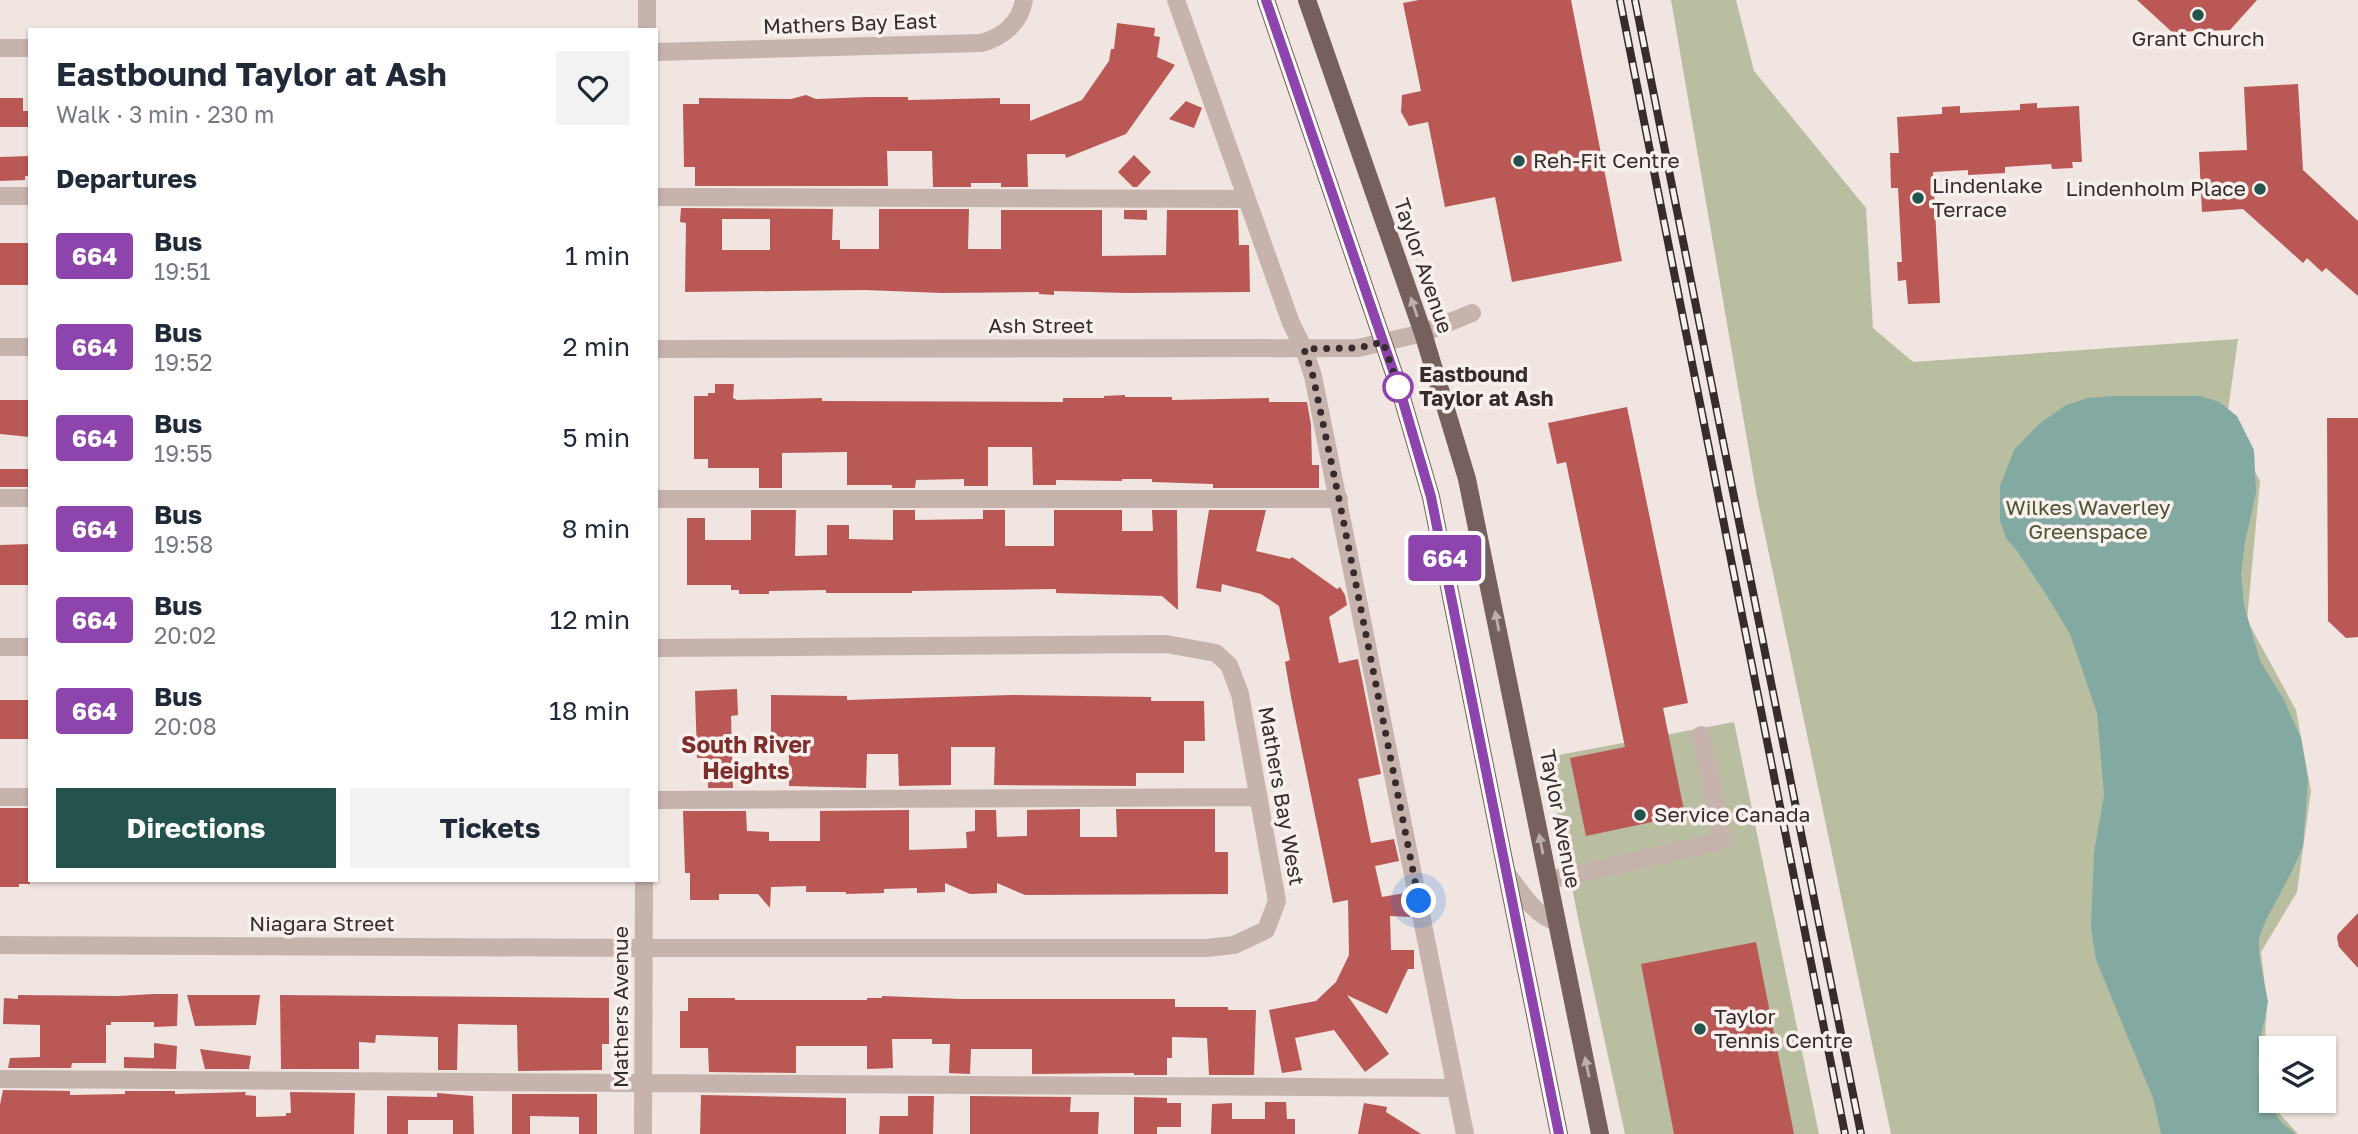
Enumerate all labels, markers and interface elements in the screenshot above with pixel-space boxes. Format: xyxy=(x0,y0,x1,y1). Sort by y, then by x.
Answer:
street label: Mathers Bay East xyxy=(762,7,938,39)
marker: Grant Church xyxy=(2190,7,2206,23)
place label: Grant Church xyxy=(2131,25,2265,51)
button: heart xyxy=(556,51,630,125)
text: Eastbound Taylor at Ash xyxy=(56,54,447,93)
text: Walk · 3 min · 230 m xyxy=(56,100,274,128)
place label: Reh-Fit Centre xyxy=(1533,147,1680,173)
marker: Reh-Fit Centre xyxy=(1511,153,1527,169)
text: Departures xyxy=(56,163,197,194)
place label: Lindenlake Terrace xyxy=(1932,172,2043,222)
place label: Lindenholm Place xyxy=(2065,175,2246,201)
marker: Lindenholm Place xyxy=(2252,181,2268,197)
marker: Lindenlake Terrace xyxy=(1910,190,1926,206)
street label: Taylor Avenue xyxy=(1389,195,1459,337)
text: Bus xyxy=(154,226,202,257)
text: 1 min xyxy=(565,240,630,271)
text: 664 xyxy=(72,241,117,270)
text: 19:51 xyxy=(154,257,210,285)
one-way arrow xyxy=(1408,296,1419,317)
street label: Ash Street xyxy=(988,312,1094,338)
text: Bus xyxy=(154,317,202,348)
text: 2 min xyxy=(562,331,630,362)
text: 664 xyxy=(72,332,117,361)
text: 19:52 xyxy=(154,348,213,376)
place label: Eastbound Taylor at Ash xyxy=(1419,361,1553,411)
marker: Eastbound Taylor at Ash xyxy=(1383,372,1413,402)
text: Bus xyxy=(154,408,202,439)
text: 5 min xyxy=(562,422,630,453)
text: 664 xyxy=(72,423,117,452)
text: 19:55 xyxy=(154,439,213,467)
park label: Wilkes Waverley Greenspace xyxy=(2005,494,2171,544)
text: Bus xyxy=(154,499,202,530)
text: 8 min xyxy=(562,513,630,544)
text: 664 xyxy=(72,514,117,543)
text: 19:58 xyxy=(154,530,213,558)
line badge: 664 xyxy=(1405,535,1485,581)
text: 664 xyxy=(1422,543,1468,572)
text: Bus xyxy=(154,590,202,621)
text: 12 min xyxy=(550,604,630,635)
text: 664 xyxy=(72,605,117,634)
one-way arrow xyxy=(1491,610,1502,632)
text: 20:02 xyxy=(154,621,216,649)
text: Bus xyxy=(154,681,202,712)
text: 18 min xyxy=(549,695,630,726)
text: 664 xyxy=(72,696,117,725)
street label: Mathers Bay West xyxy=(1253,704,1311,887)
text: 20:08 xyxy=(154,712,217,740)
district label: South River Heights xyxy=(681,730,811,784)
street label: Taylor Avenue xyxy=(1535,747,1587,891)
button: Directions xyxy=(56,788,336,868)
button: Tickets xyxy=(350,788,630,868)
place label: Service Canada xyxy=(1654,801,1810,827)
marker: Service Canada xyxy=(1632,807,1648,823)
one-way arrow xyxy=(1536,833,1547,855)
your location xyxy=(1401,883,1436,918)
street label: Niagara Street xyxy=(249,910,395,936)
street label: Mathers Avenue xyxy=(607,926,633,1088)
place label: Taylor Tennis Centre xyxy=(1714,1003,1853,1053)
marker: Taylor Tennis Centre xyxy=(1692,1021,1708,1037)
map controls xyxy=(2259,1036,2336,1113)
button: layers xyxy=(2259,1036,2336,1113)
one-way arrow xyxy=(1581,1056,1592,1078)

